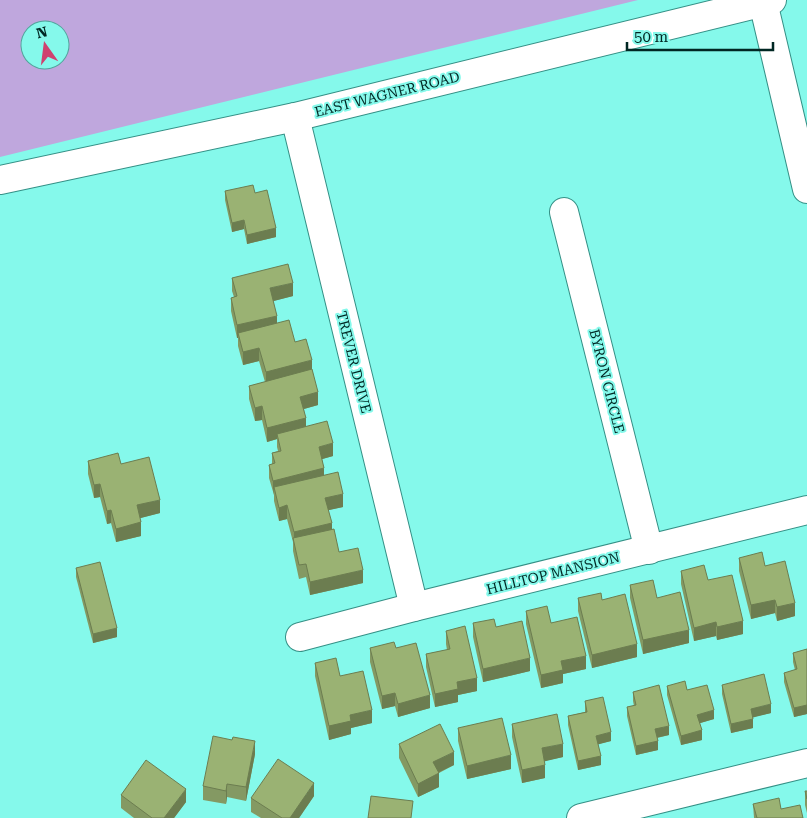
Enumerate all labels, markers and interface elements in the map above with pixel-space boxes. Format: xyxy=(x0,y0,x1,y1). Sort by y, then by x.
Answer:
north arrow xyxy=(20,20,70,70)
scale bar xyxy=(627,20,773,52)
text: N xyxy=(35,23,49,41)
text: 50 m xyxy=(634,28,669,46)
street label: EAST WAGNER ROAD xyxy=(313,68,461,120)
street label: TREVER DRIVE xyxy=(334,309,374,415)
street label: BYRON CIRCLE xyxy=(586,327,628,435)
street label: HILLTOP MANSION xyxy=(485,549,621,597)

